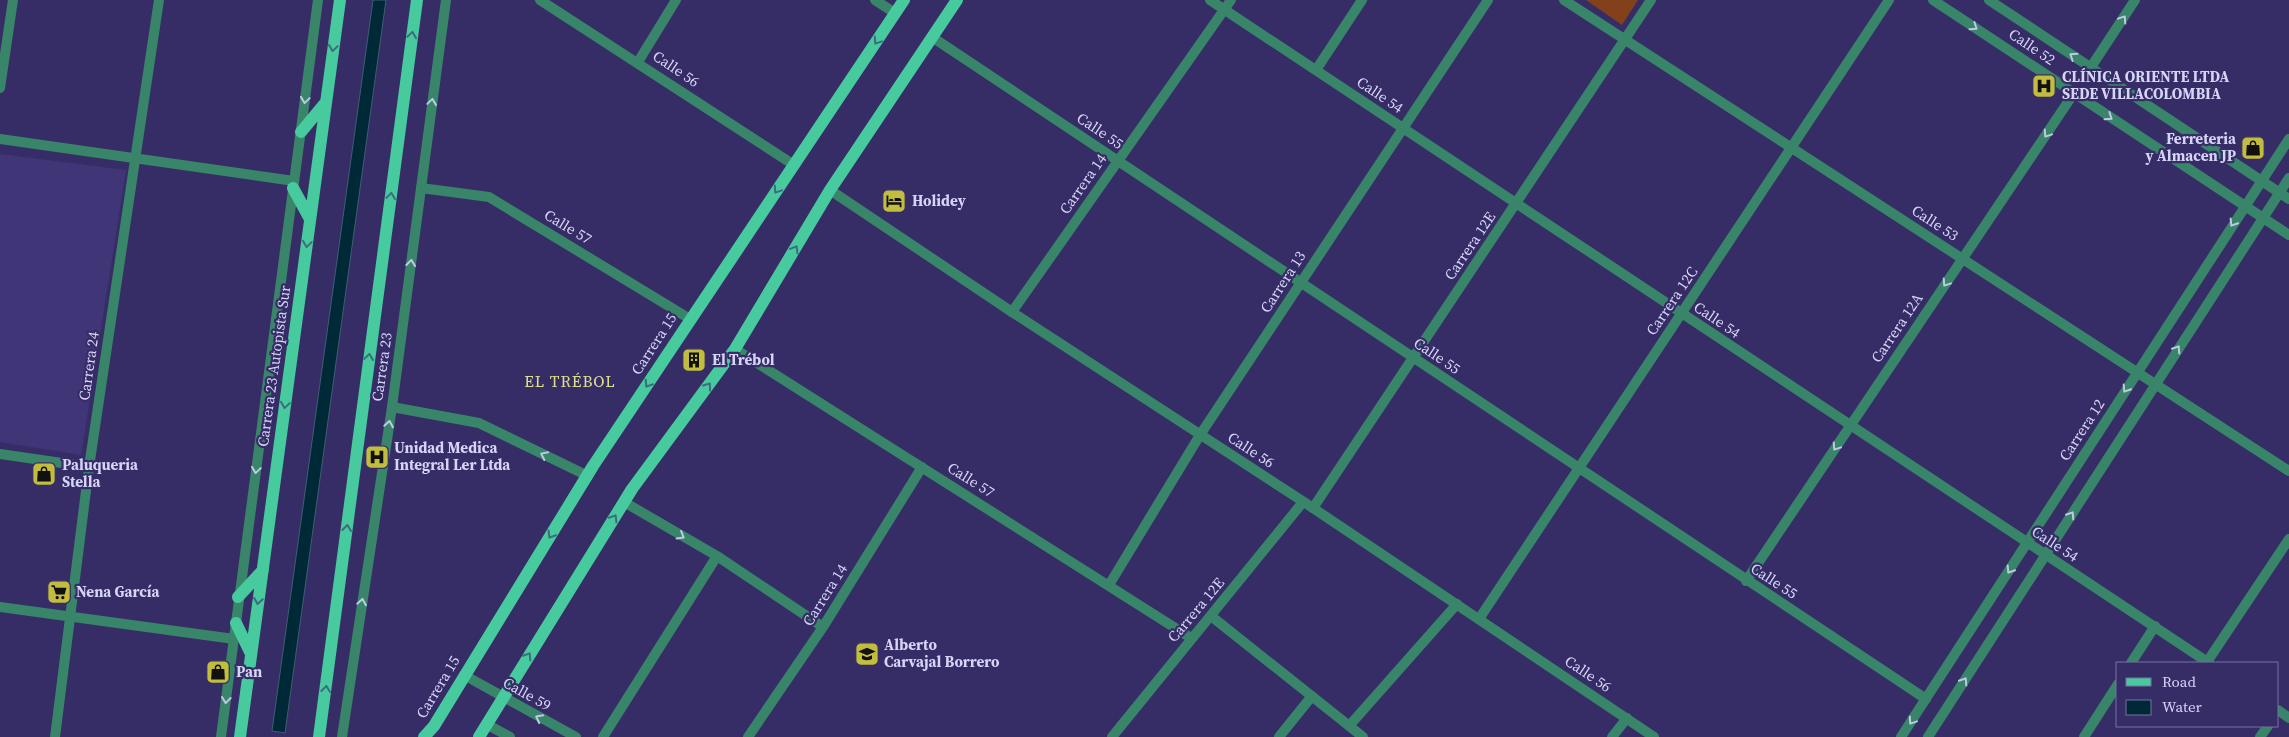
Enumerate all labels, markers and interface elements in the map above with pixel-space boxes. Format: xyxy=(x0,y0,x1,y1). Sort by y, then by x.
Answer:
one-way arrow xyxy=(2117,15,2126,25)
one-way arrow xyxy=(1968,21,1977,30)
street label: Calle 52 xyxy=(2005,23,2060,70)
one-way arrow xyxy=(407,30,417,39)
one-way arrow xyxy=(873,35,883,44)
one-way arrow xyxy=(328,45,339,53)
street label: Calle 56 xyxy=(649,45,704,92)
one-way arrow xyxy=(2070,53,2079,62)
place label: CLÍNICA ORIENTE LTDA SEDE VILLACOLOMBIA xyxy=(2062,66,2229,104)
street label: Calle 54 xyxy=(1353,71,1408,118)
hospital icon: CLÍNICA ORIENTE LTDA SEDE VILLACOLOMBIA xyxy=(2031,73,2057,99)
one-way arrow xyxy=(300,97,311,105)
one-way arrow xyxy=(426,98,437,106)
street label: Calle 55 xyxy=(1073,107,1128,154)
one-way arrow xyxy=(2104,110,2113,120)
one-way arrow xyxy=(2044,128,2053,137)
place label: Ferreteria y Almacen JP xyxy=(2144,128,2237,166)
shop icon: Ferreteria y Almacen JP xyxy=(2240,135,2266,161)
street label: Carrera 14 xyxy=(1054,149,1111,218)
one-way arrow xyxy=(773,185,783,194)
hotel icon: Holidey xyxy=(881,188,907,214)
place label: Holidey xyxy=(912,190,966,211)
one-way arrow xyxy=(385,191,396,199)
street label: Calle 53 xyxy=(1908,200,1963,246)
street label: Calle 57 xyxy=(540,204,596,249)
street label: Carrera 12E xyxy=(1439,207,1500,284)
one-way arrow xyxy=(2230,217,2239,227)
one-way arrow xyxy=(302,240,312,248)
one-way arrow xyxy=(788,245,798,254)
street label: Carrera 13 xyxy=(1255,247,1310,317)
one-way arrow xyxy=(405,259,416,267)
street label: Carrera 12C xyxy=(1641,262,1702,339)
one-way arrow xyxy=(1943,277,1952,287)
street label: Carrera 23 Autopista Sur xyxy=(252,283,295,448)
street label: Carrera 12A xyxy=(1866,289,1928,367)
street label: Calle 54 xyxy=(1690,296,1745,343)
street label: Carrera 15 xyxy=(626,309,681,379)
street label: Carrera 24 xyxy=(73,330,104,402)
street label: Carrera 23 xyxy=(366,331,397,403)
street label: Calle 55 xyxy=(1410,332,1465,379)
one-way arrow xyxy=(2171,345,2181,354)
building icon: El Trébol xyxy=(681,347,707,373)
place label: El Trébol xyxy=(712,349,775,370)
one-way arrow xyxy=(363,352,374,360)
district label: EL TRÉBOL xyxy=(524,370,616,392)
one-way arrow xyxy=(645,378,654,387)
one-way arrow xyxy=(702,382,711,392)
one-way arrow xyxy=(2123,384,2133,393)
street label: Carrera 12 xyxy=(2054,395,2109,465)
one-way arrow xyxy=(280,401,291,409)
one-way arrow xyxy=(384,420,394,429)
street label: Calle 56 xyxy=(1224,427,1279,473)
place label: Unidad Medica Integral Ler Ltda xyxy=(394,437,511,475)
one-way arrow xyxy=(1833,441,1842,451)
hospital icon: Unidad Medica Integral Ler Ltda xyxy=(364,444,390,470)
one-way arrow xyxy=(540,450,549,461)
place label: Paluqueria Stella xyxy=(62,454,139,492)
street label: Calle 57 xyxy=(944,457,999,502)
shop icon: Paluqueria Stella xyxy=(31,461,57,487)
one-way arrow xyxy=(251,465,261,474)
one-way arrow xyxy=(2064,512,2074,521)
one-way arrow xyxy=(607,515,617,524)
street label: Calle 54 xyxy=(2028,521,2083,567)
one-way arrow xyxy=(341,523,352,531)
one-way arrow xyxy=(675,529,684,539)
one-way arrow xyxy=(547,530,557,539)
street label: Calle 55 xyxy=(1747,558,1802,604)
street label: Carrera 14 xyxy=(797,559,852,630)
one-way arrow xyxy=(2007,564,2016,574)
street label: Carrera 12E xyxy=(1162,573,1229,647)
supermarket icon: Nena García xyxy=(46,579,72,605)
place label: Nena García xyxy=(76,581,161,602)
one-way arrow xyxy=(253,597,264,605)
one-way arrow xyxy=(356,598,367,606)
place label: Alberto Carvajal Borrero xyxy=(884,634,1000,672)
school or university icon: Alberto Carvajal Borrero xyxy=(854,641,880,667)
street label: Calle 56 xyxy=(1561,650,1616,697)
street label: Carrera 15 xyxy=(411,652,464,722)
one-way arrow xyxy=(521,652,531,661)
shop icon: Pan xyxy=(205,659,231,685)
place label: Pan xyxy=(236,661,262,682)
legend xyxy=(2116,662,2279,727)
text: Road xyxy=(2162,671,2196,692)
street label: Calle 59 xyxy=(499,672,555,715)
one-way arrow xyxy=(1958,678,1967,687)
one-way arrow xyxy=(320,684,331,692)
one-way arrow xyxy=(221,696,232,704)
text: Water xyxy=(2162,696,2203,717)
one-way arrow xyxy=(535,714,544,724)
one-way arrow xyxy=(1908,715,1918,724)

